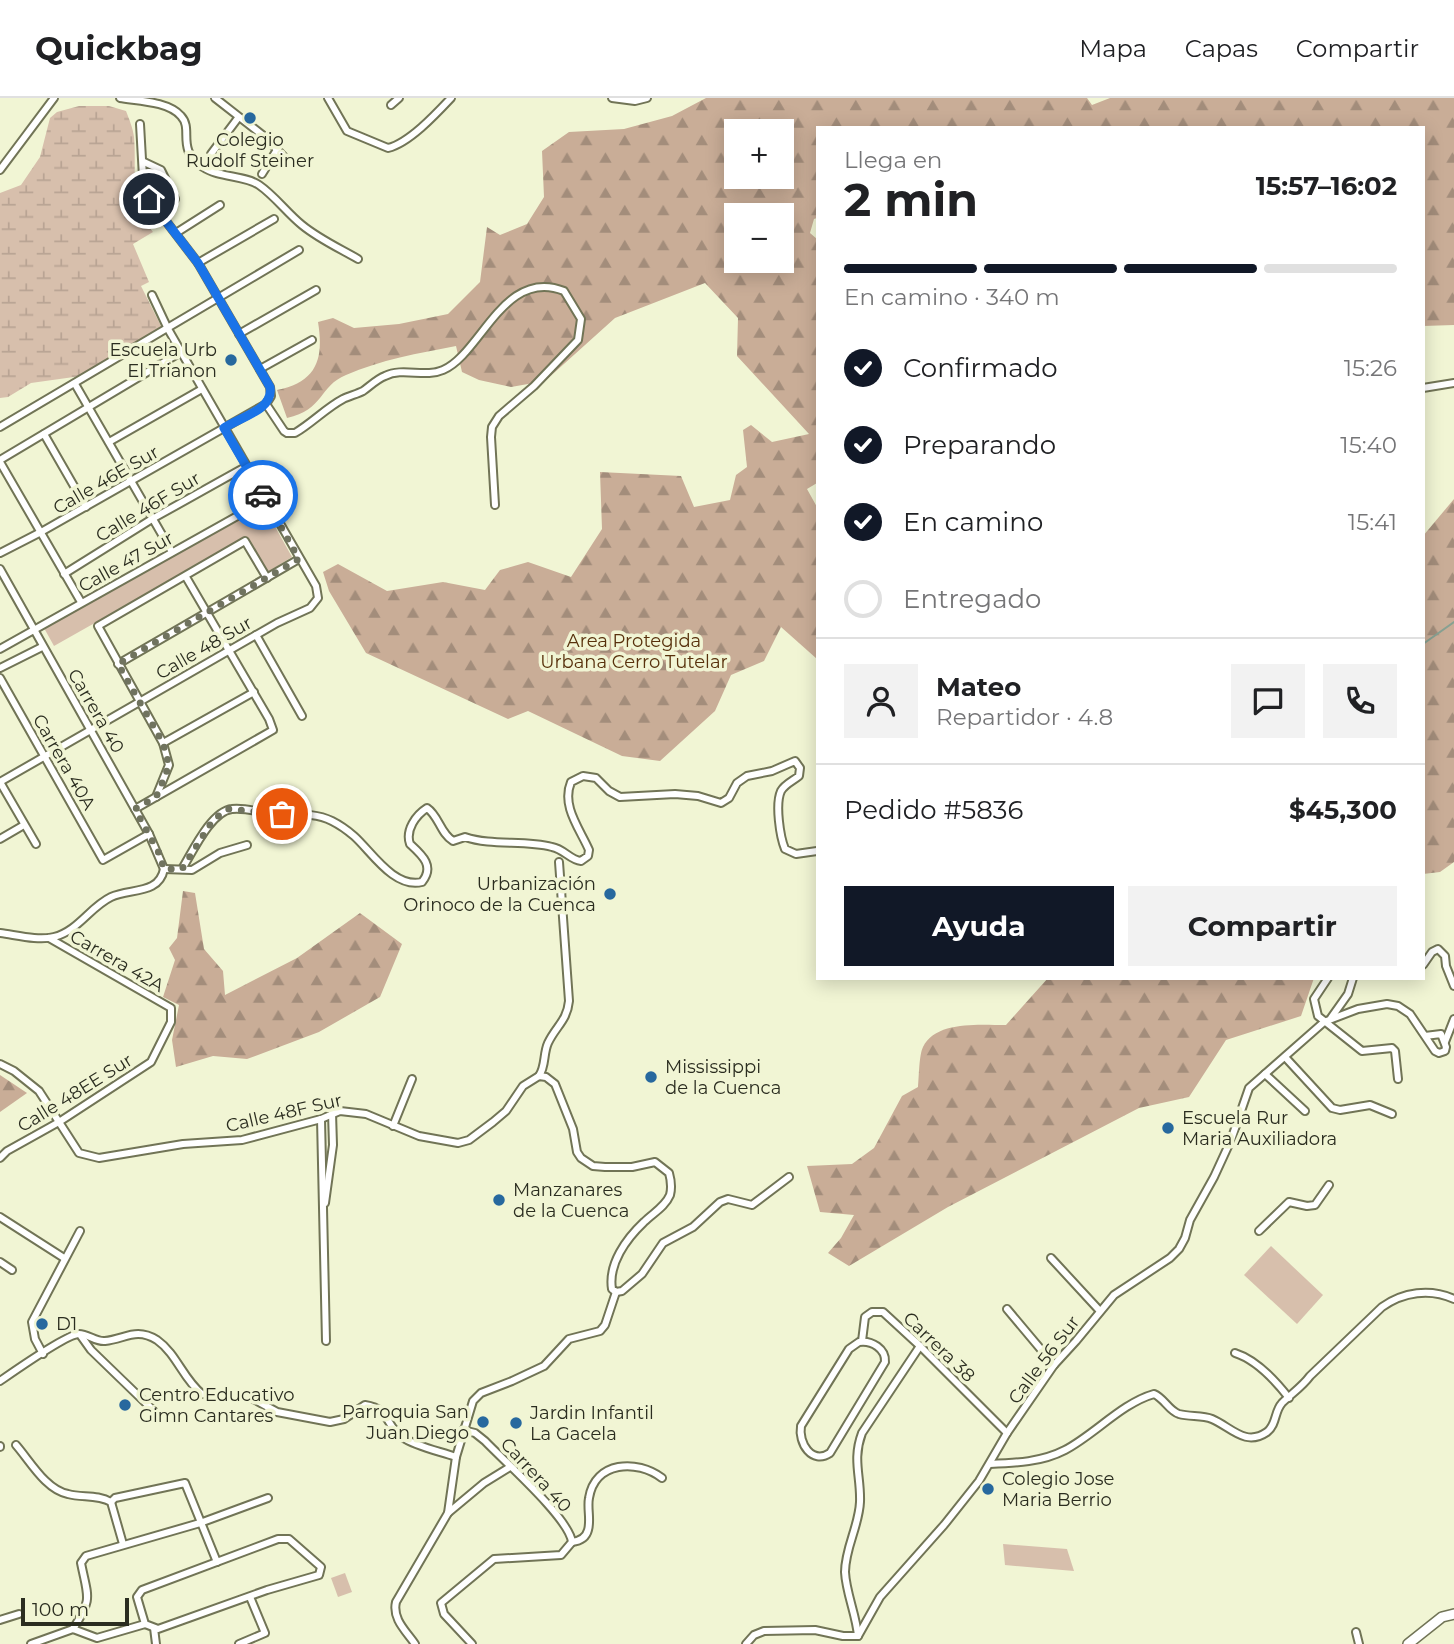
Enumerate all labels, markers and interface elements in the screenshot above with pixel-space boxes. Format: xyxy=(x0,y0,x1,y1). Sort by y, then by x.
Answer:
text: Quickbag xyxy=(35,28,203,68)
text: Mapa xyxy=(1079,34,1147,63)
text: Capas xyxy=(1185,34,1258,63)
text: Compartir xyxy=(1296,34,1419,63)
marker: Colegio Rudolf Steiner xyxy=(242,110,258,126)
map controls xyxy=(724,119,794,273)
button: + xyxy=(724,119,794,189)
place label: Colegio Rudolf Steiner xyxy=(186,129,314,172)
text: Llega en xyxy=(844,146,942,174)
pin xyxy=(119,169,179,229)
text: 15:57–16:02 xyxy=(1256,170,1397,202)
text: 2 min xyxy=(844,171,978,228)
icon: home xyxy=(130,180,168,218)
button: − xyxy=(724,203,794,273)
text: En camino · 340 m xyxy=(844,283,1060,311)
place label: Escuela Urb El Trianon xyxy=(109,339,217,382)
icon: check xyxy=(844,349,882,387)
marker: Escuela Urb El Trianon xyxy=(223,352,239,368)
text: Confirmado xyxy=(903,352,1058,384)
text: 15:26 xyxy=(1344,354,1397,382)
icon: check xyxy=(844,426,882,464)
text: Preparando xyxy=(903,429,1056,461)
text: 15:40 xyxy=(1340,431,1397,459)
street label: Calle 46E Sur xyxy=(49,441,163,519)
courier xyxy=(228,460,298,530)
street label: Calle 46F Sur xyxy=(92,467,204,547)
icon: car xyxy=(244,476,282,514)
icon: check xyxy=(844,503,882,541)
text: En camino xyxy=(903,506,1043,538)
text: 15:41 xyxy=(1348,508,1397,536)
street label: Calle 47 Sur xyxy=(75,527,177,597)
text: Entregado xyxy=(903,583,1041,615)
street label: Calle 48 Sur xyxy=(152,612,256,684)
park label: Area Protegida Urbana Cerro Tutelar xyxy=(540,630,728,673)
button: person xyxy=(844,664,918,738)
button: chat xyxy=(1231,664,1305,738)
button: phone xyxy=(1323,664,1397,738)
street label: Carrera 40 xyxy=(63,665,129,757)
text: Mateo xyxy=(936,671,1021,703)
text: Repartidor · 4.8 xyxy=(936,703,1113,731)
street label: Carrera 40A xyxy=(28,710,100,814)
pin xyxy=(252,784,312,844)
text: Pedido #5836 xyxy=(844,794,1023,826)
text: $45,300 xyxy=(1289,794,1397,826)
icon: bag xyxy=(263,795,301,833)
place label: Urbanización Orinoco de la Cuenca xyxy=(403,873,596,916)
marker: Urbanización Orinoco de la Cuenca xyxy=(602,886,618,902)
button: Ayuda xyxy=(844,886,1114,966)
button: Compartir xyxy=(1128,886,1397,966)
street label: Carrera 42A xyxy=(66,925,168,997)
street label: Calle 48EE Sur xyxy=(14,1049,136,1137)
place label: Mississippi de la Cuenca xyxy=(665,1056,781,1099)
marker: Mississippi de la Cuenca xyxy=(643,1069,659,1085)
street label: Calle 48F Sur xyxy=(224,1089,344,1137)
place label: Escuela Rur Maria Auxiliadora xyxy=(1182,1107,1337,1150)
marker: Escuela Rur Maria Auxiliadora xyxy=(1160,1120,1176,1136)
place label: Manzanares de la Cuenca xyxy=(513,1179,629,1222)
marker: Manzanares de la Cuenca xyxy=(491,1192,507,1208)
street label: Carrera 38 xyxy=(898,1307,980,1387)
street label: Calle 56 Sur xyxy=(1004,1312,1084,1408)
place label: D1 xyxy=(56,1313,77,1335)
marker: D1 xyxy=(34,1316,50,1332)
place label: Centro Educativo Gimn Cantares xyxy=(139,1384,295,1427)
marker: Centro Educativo Gimn Cantares xyxy=(117,1397,133,1413)
place label: Parroquia San Juan Diego xyxy=(342,1401,469,1444)
place label: Jardin Infantil La Gacela xyxy=(529,1402,654,1445)
marker: Parroquia San Juan Diego xyxy=(475,1414,491,1430)
marker: Jardin Infantil La Gacela xyxy=(508,1415,524,1431)
street label: Carrera 40 xyxy=(496,1433,576,1517)
place label: Colegio Jose Maria Berrio xyxy=(1002,1468,1115,1511)
marker: Colegio Jose Maria Berrio xyxy=(980,1481,996,1497)
scale bar xyxy=(21,1595,130,1627)
text: 100 m xyxy=(32,1598,89,1621)

